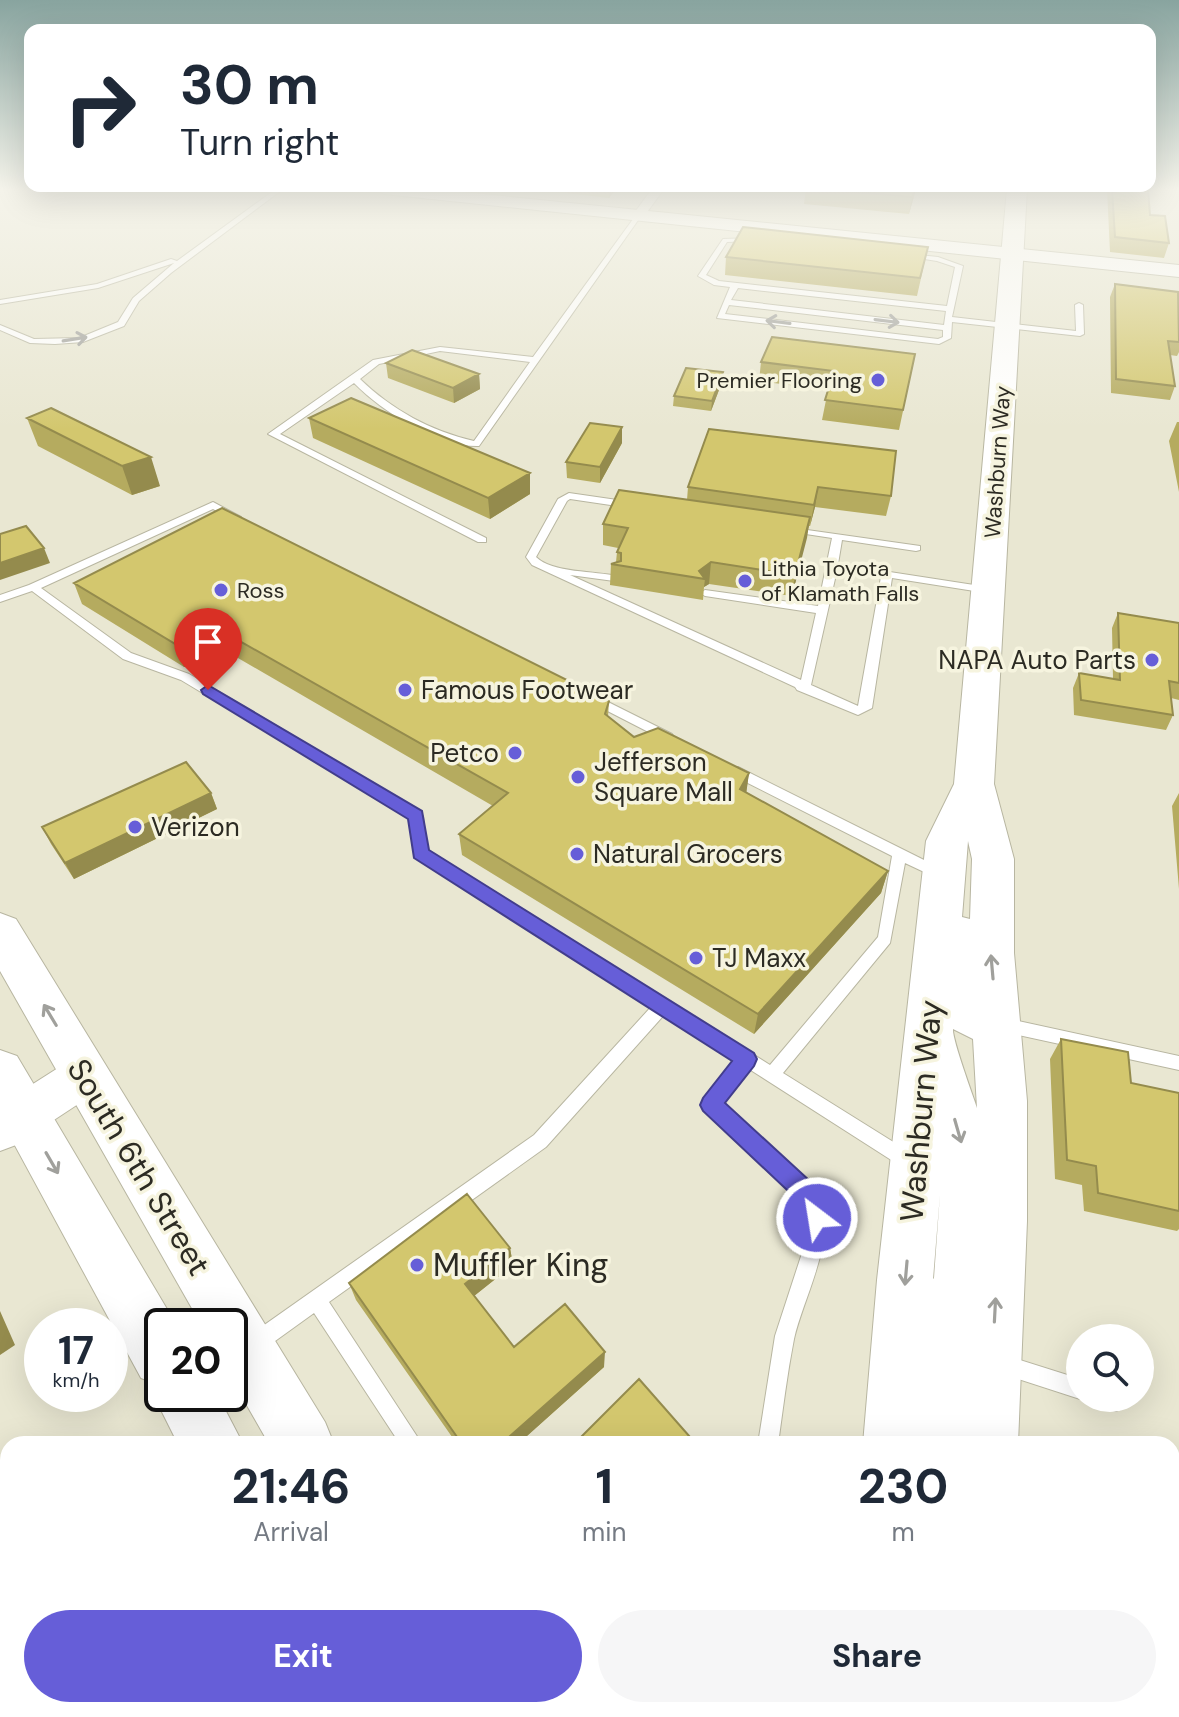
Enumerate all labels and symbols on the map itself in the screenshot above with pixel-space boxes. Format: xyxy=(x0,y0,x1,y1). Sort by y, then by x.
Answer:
one-way arrow xyxy=(874,313,900,328)
one-way arrow xyxy=(765,315,792,330)
one-way arrow xyxy=(62,331,87,346)
place label: Premier Flooring xyxy=(697,366,862,395)
marker: Premier Flooring xyxy=(869,371,887,389)
street label: Washburn Way xyxy=(978,385,1017,539)
place label: Lithia Toyota of Klamath Falls xyxy=(761,554,919,608)
marker: Lithia Toyota of Klamath Falls xyxy=(736,572,754,590)
place label: Ross xyxy=(237,576,285,605)
marker: Ross xyxy=(212,581,230,599)
pin xyxy=(174,608,242,690)
place label: NAPA Auto Parts xyxy=(938,643,1136,677)
marker: NAPA Auto Parts xyxy=(1143,651,1161,669)
place label: Famous Footwear xyxy=(421,673,633,707)
marker: Famous Footwear xyxy=(396,681,414,699)
place label: Petco xyxy=(430,736,499,770)
marker: Petco xyxy=(506,744,524,762)
place label: Jefferson Square Mall xyxy=(594,745,733,809)
marker: Jefferson Square Mall xyxy=(569,768,587,786)
place label: Verizon xyxy=(151,810,240,844)
marker: Verizon xyxy=(126,818,144,836)
place label: Natural Grocers xyxy=(593,837,783,871)
marker: Natural Grocers xyxy=(568,845,586,863)
place label: TJ Maxx xyxy=(712,941,806,975)
marker: TJ Maxx xyxy=(687,949,705,967)
one-way arrow xyxy=(985,954,1000,981)
street label: Washburn Way xyxy=(890,998,952,1224)
one-way arrow xyxy=(42,1004,58,1027)
street label: South 6th Street xyxy=(58,1051,220,1283)
one-way arrow xyxy=(951,1118,966,1144)
one-way arrow xyxy=(44,1151,60,1174)
position arrow xyxy=(775,1176,859,1260)
place label: Muffler King xyxy=(433,1244,608,1286)
marker: Muffler King xyxy=(408,1256,426,1274)
one-way arrow xyxy=(898,1259,913,1286)
one-way arrow xyxy=(988,1297,1003,1324)
speed limit sign: 20 xyxy=(144,1308,248,1412)

